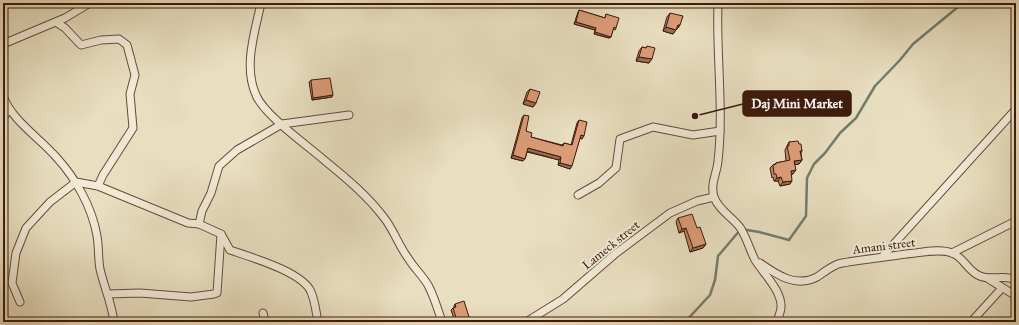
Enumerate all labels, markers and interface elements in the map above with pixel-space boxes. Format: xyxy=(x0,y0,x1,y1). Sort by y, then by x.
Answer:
callout: Daj Mini Market xyxy=(743,91,851,116)
text: Daj Mini Market xyxy=(751,96,843,112)
street label: Lameck street xyxy=(580,217,643,272)
street label: Amani street xyxy=(851,235,917,257)

